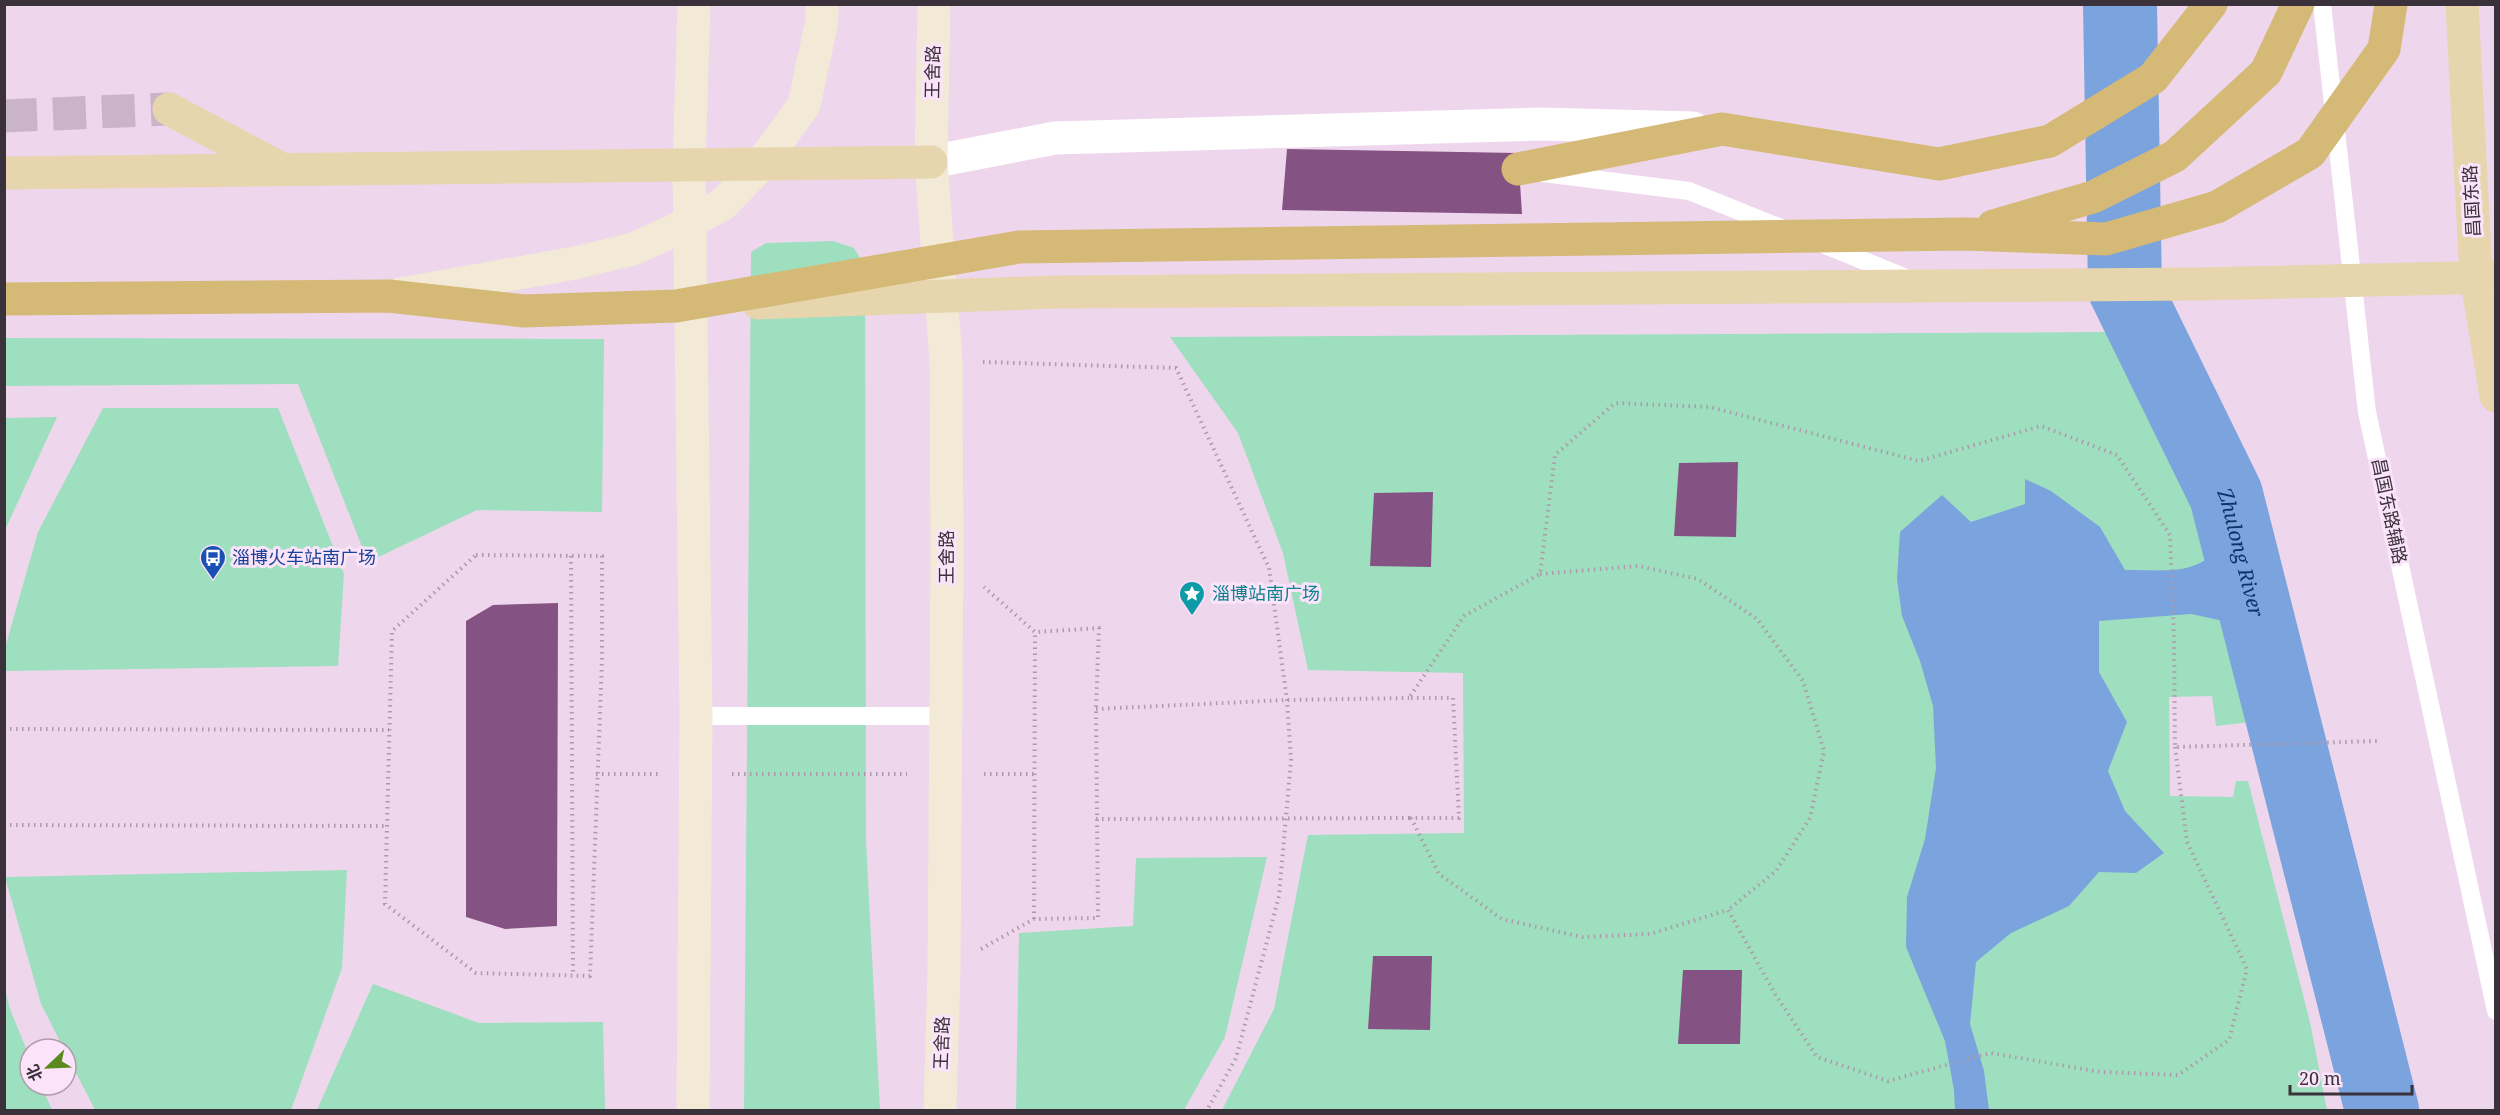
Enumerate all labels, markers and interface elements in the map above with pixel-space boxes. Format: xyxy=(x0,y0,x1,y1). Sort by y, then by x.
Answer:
street label: 王舍路 xyxy=(920,45,944,99)
street label: 昌国东路 xyxy=(2457,164,2485,238)
street label: 昌国东路辅路 xyxy=(2367,455,2413,566)
water label: Zhulong River xyxy=(2211,482,2271,620)
street label: 王舍路 xyxy=(934,530,958,584)
bus stop icon: 淄博火车站南广场 xyxy=(198,543,228,581)
place label: 淄博火车站南广场 xyxy=(232,545,376,569)
place icon: 淄博站南广场 xyxy=(1177,579,1207,617)
place label: 淄博站南广场 xyxy=(1212,581,1320,605)
street label: 王舍路 xyxy=(928,1016,954,1070)
north arrow xyxy=(18,1037,78,1097)
scale bar xyxy=(2290,1058,2412,1096)
text: 北 xyxy=(21,1061,47,1085)
text: 20 m xyxy=(2299,1066,2341,1090)

